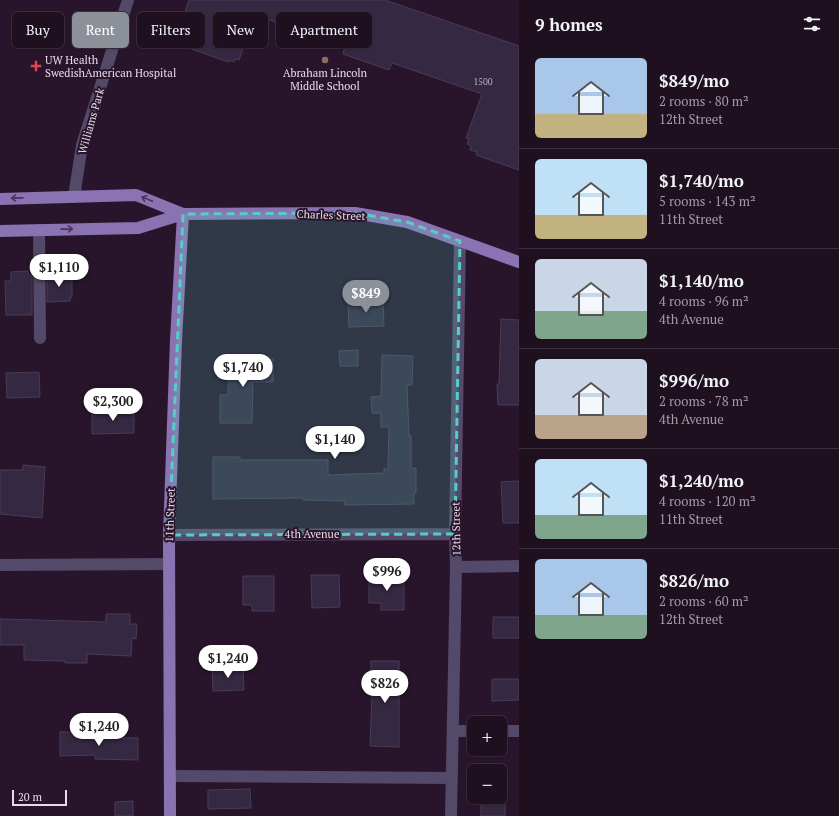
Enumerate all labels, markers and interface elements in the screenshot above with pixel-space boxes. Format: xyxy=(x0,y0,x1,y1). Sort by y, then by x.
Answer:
chip: Buy xyxy=(12,12,64,48)
chip: Rent xyxy=(72,12,129,48)
chip: Filters xyxy=(137,12,205,48)
chip: New xyxy=(213,12,268,48)
chip: Apartment xyxy=(276,12,372,48)
text: 9 homes xyxy=(535,13,603,36)
icon: filters xyxy=(801,13,823,35)
place label: UW Health SwedishAmerican Hospital xyxy=(45,53,176,80)
marker: Abraham Lincoln Middle School xyxy=(320,55,330,65)
marker: UW Health SwedishAmerican Hospital xyxy=(30,60,42,72)
place label: Abraham Lincoln Middle School xyxy=(283,66,368,93)
text: $849/mo xyxy=(659,69,729,92)
icon: home xyxy=(567,74,615,122)
house number: 1500 xyxy=(473,76,493,88)
street label: Williams Park xyxy=(75,86,107,156)
text: 2 rooms · 80 m² xyxy=(659,92,749,110)
text: 12th Street xyxy=(659,110,723,128)
text: $1,740/mo xyxy=(659,169,744,192)
icon: home xyxy=(567,175,615,223)
text: 5 rooms · 143 m² xyxy=(659,192,756,210)
one-way arrow xyxy=(11,194,24,202)
one-way arrow xyxy=(141,195,153,203)
street label: Charles Street xyxy=(296,207,366,223)
text: 11th Street xyxy=(659,210,723,228)
one-way arrow xyxy=(60,226,73,233)
pin: $1,110 xyxy=(26,254,92,288)
text: $1,110 xyxy=(39,258,79,276)
text: $1,140/mo xyxy=(659,269,744,292)
icon: home xyxy=(567,275,615,323)
pin: $849 xyxy=(342,280,390,314)
text: $849 xyxy=(351,284,381,302)
text: 4 rooms · 96 m² xyxy=(659,292,749,310)
text: 4th Avenue xyxy=(659,310,724,328)
pin: $1,740 xyxy=(210,354,276,388)
text: $1,740 xyxy=(223,358,263,376)
text: $996/mo xyxy=(659,369,729,392)
icon: home xyxy=(567,375,615,423)
pin: $2,300 xyxy=(80,388,146,422)
text: $2,300 xyxy=(93,392,133,410)
text: 2 rooms · 78 m² xyxy=(659,392,749,410)
text: 4th Avenue xyxy=(659,410,724,428)
pin: $1,140 xyxy=(302,426,368,460)
text: $1,140 xyxy=(315,430,355,448)
text: $1,240/mo xyxy=(659,469,744,492)
icon: home xyxy=(567,475,615,523)
street label: 11th Street xyxy=(162,488,178,542)
text: 4 rooms · 120 m² xyxy=(659,492,756,510)
street label: 12th Street xyxy=(449,502,463,556)
text: 11th Street xyxy=(659,510,723,528)
street label: 4th Avenue xyxy=(285,527,340,541)
pin: $996 xyxy=(363,558,411,592)
text: $996 xyxy=(372,562,402,580)
text: $826/mo xyxy=(659,569,729,592)
icon: home xyxy=(567,575,615,623)
text: 2 rooms · 60 m² xyxy=(659,592,749,610)
text: 12th Street xyxy=(659,610,723,628)
pin: $1,240 xyxy=(195,645,261,679)
text: $1,240 xyxy=(208,649,248,667)
pin: $826 xyxy=(361,670,409,704)
text: $826 xyxy=(370,674,400,692)
pin: $1,240 xyxy=(66,713,132,747)
map controls xyxy=(467,716,507,804)
button: + xyxy=(467,716,507,756)
text: $1,240 xyxy=(79,717,119,735)
button: − xyxy=(467,764,507,804)
scale bar xyxy=(12,788,67,807)
text: 20 m xyxy=(18,790,42,804)

